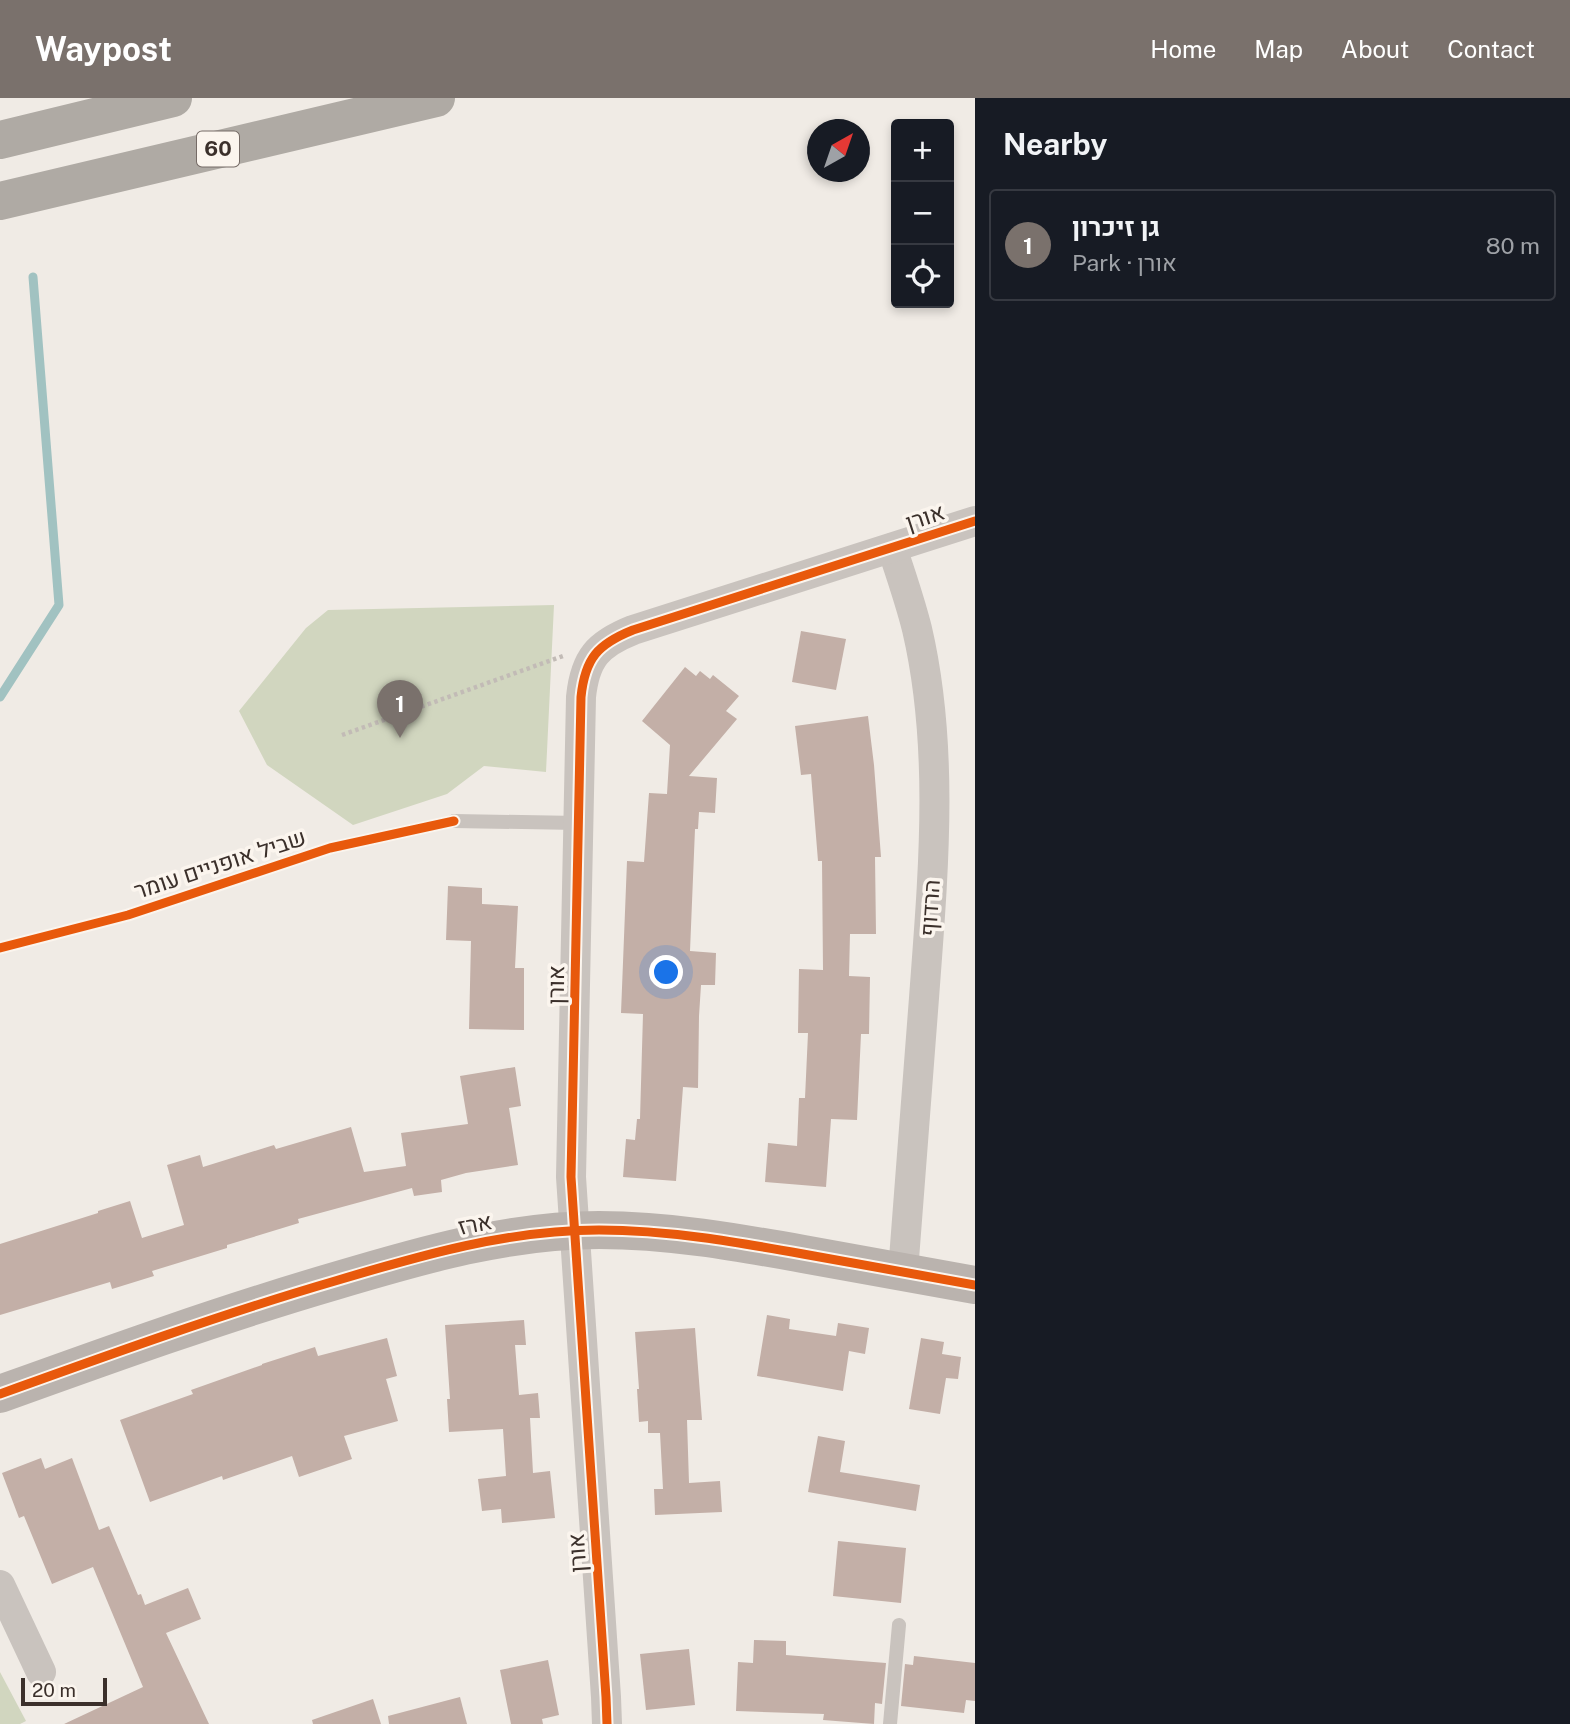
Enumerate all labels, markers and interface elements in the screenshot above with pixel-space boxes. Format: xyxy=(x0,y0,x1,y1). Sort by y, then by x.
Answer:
text: Waypost xyxy=(35,30,172,68)
text: Home xyxy=(1150,35,1216,63)
text: Map xyxy=(1254,35,1303,63)
text: About xyxy=(1341,35,1409,63)
text: Contact xyxy=(1447,35,1535,63)
north arrow xyxy=(807,119,870,182)
map controls xyxy=(891,119,954,308)
button: + xyxy=(891,119,954,182)
text: Nearby xyxy=(1003,126,1107,162)
road number: 60 xyxy=(197,132,239,166)
button: − xyxy=(891,182,954,245)
text: גן זיכרון xyxy=(1072,211,1160,242)
text: 1 xyxy=(1023,232,1033,259)
text: 80 m xyxy=(1486,232,1540,259)
button: locate xyxy=(891,245,954,308)
text: Park · אורן xyxy=(1072,249,1177,276)
street label: אורן xyxy=(902,498,948,535)
pin: 1 xyxy=(377,680,423,738)
street label: שביל אופניים עומר xyxy=(131,823,309,904)
street label: הרדוף xyxy=(914,878,945,937)
your location xyxy=(649,955,683,989)
street label: אורן xyxy=(542,965,569,1005)
street label: ארז xyxy=(456,1207,494,1240)
street label: אורן xyxy=(562,1532,591,1574)
scale bar xyxy=(21,1675,107,1707)
text: 20 m xyxy=(32,1679,76,1701)

